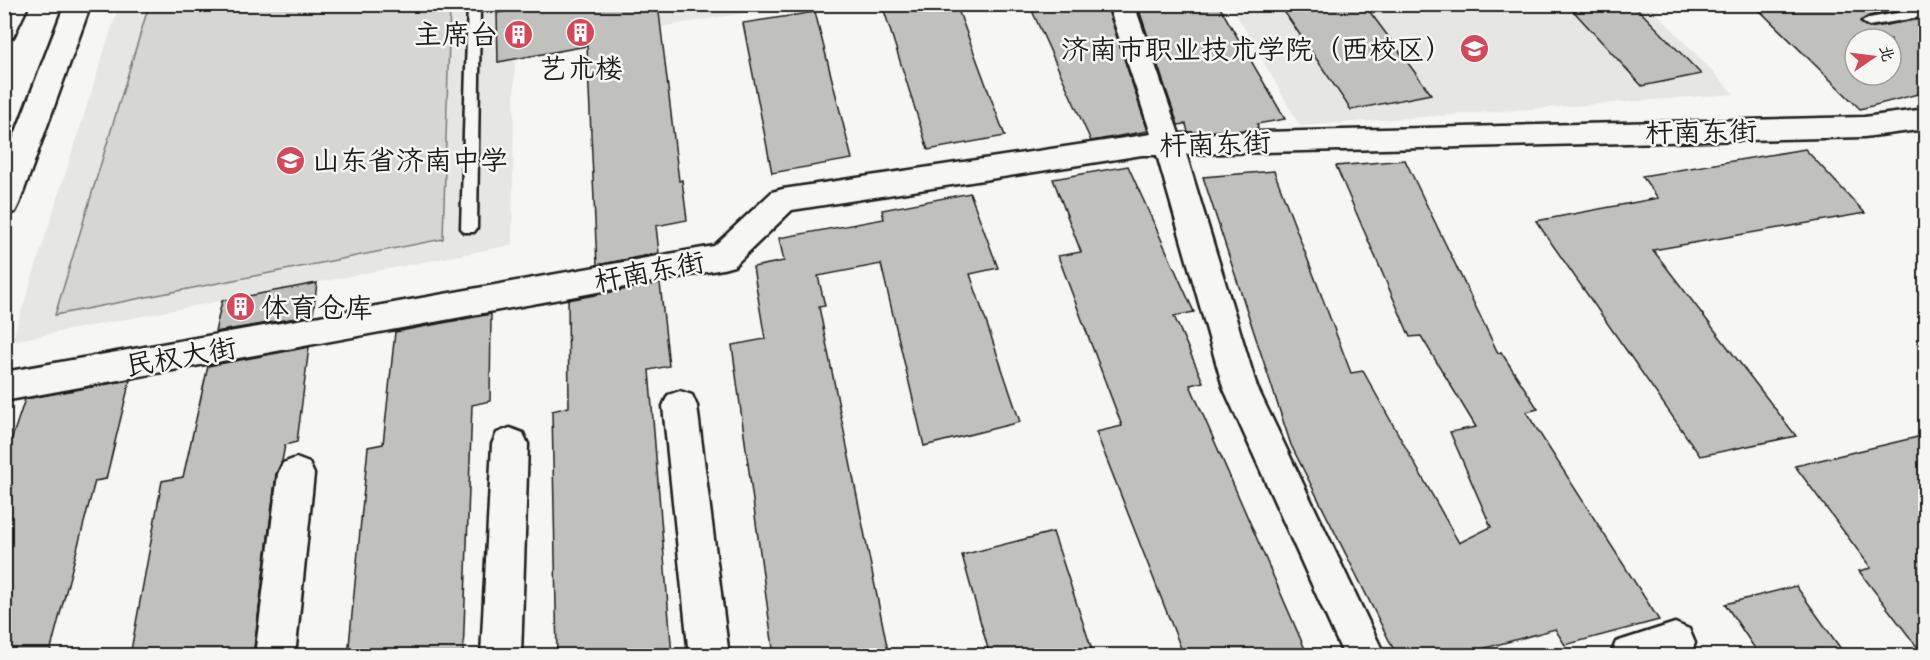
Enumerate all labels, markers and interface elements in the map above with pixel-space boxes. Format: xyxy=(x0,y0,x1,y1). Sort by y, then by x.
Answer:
place label: 主席台 xyxy=(414,17,498,52)
building icon: 艺术楼 xyxy=(565,17,597,49)
building icon: 主席台 xyxy=(503,18,535,50)
north arrow xyxy=(1843,27,1903,87)
place label: 济南市职业技术学院（西校区） xyxy=(1061,32,1453,67)
school or university icon: 济南市职业技术学院（西校区） xyxy=(1458,33,1490,65)
text: 北 xyxy=(1875,43,1898,64)
place label: 艺术楼 xyxy=(539,51,623,86)
street label: 杆南东街 xyxy=(1645,113,1757,150)
street label: 杆南东街 xyxy=(1158,124,1272,163)
place label: 山东省济南中学 xyxy=(312,143,508,178)
school or university icon: 山东省济南中学 xyxy=(275,144,307,176)
street label: 杆南东街 xyxy=(591,244,707,299)
place label: 体育仓库 xyxy=(261,290,373,325)
building icon: 体育仓库 xyxy=(224,291,256,323)
street label: 民权大街 xyxy=(123,330,239,383)

